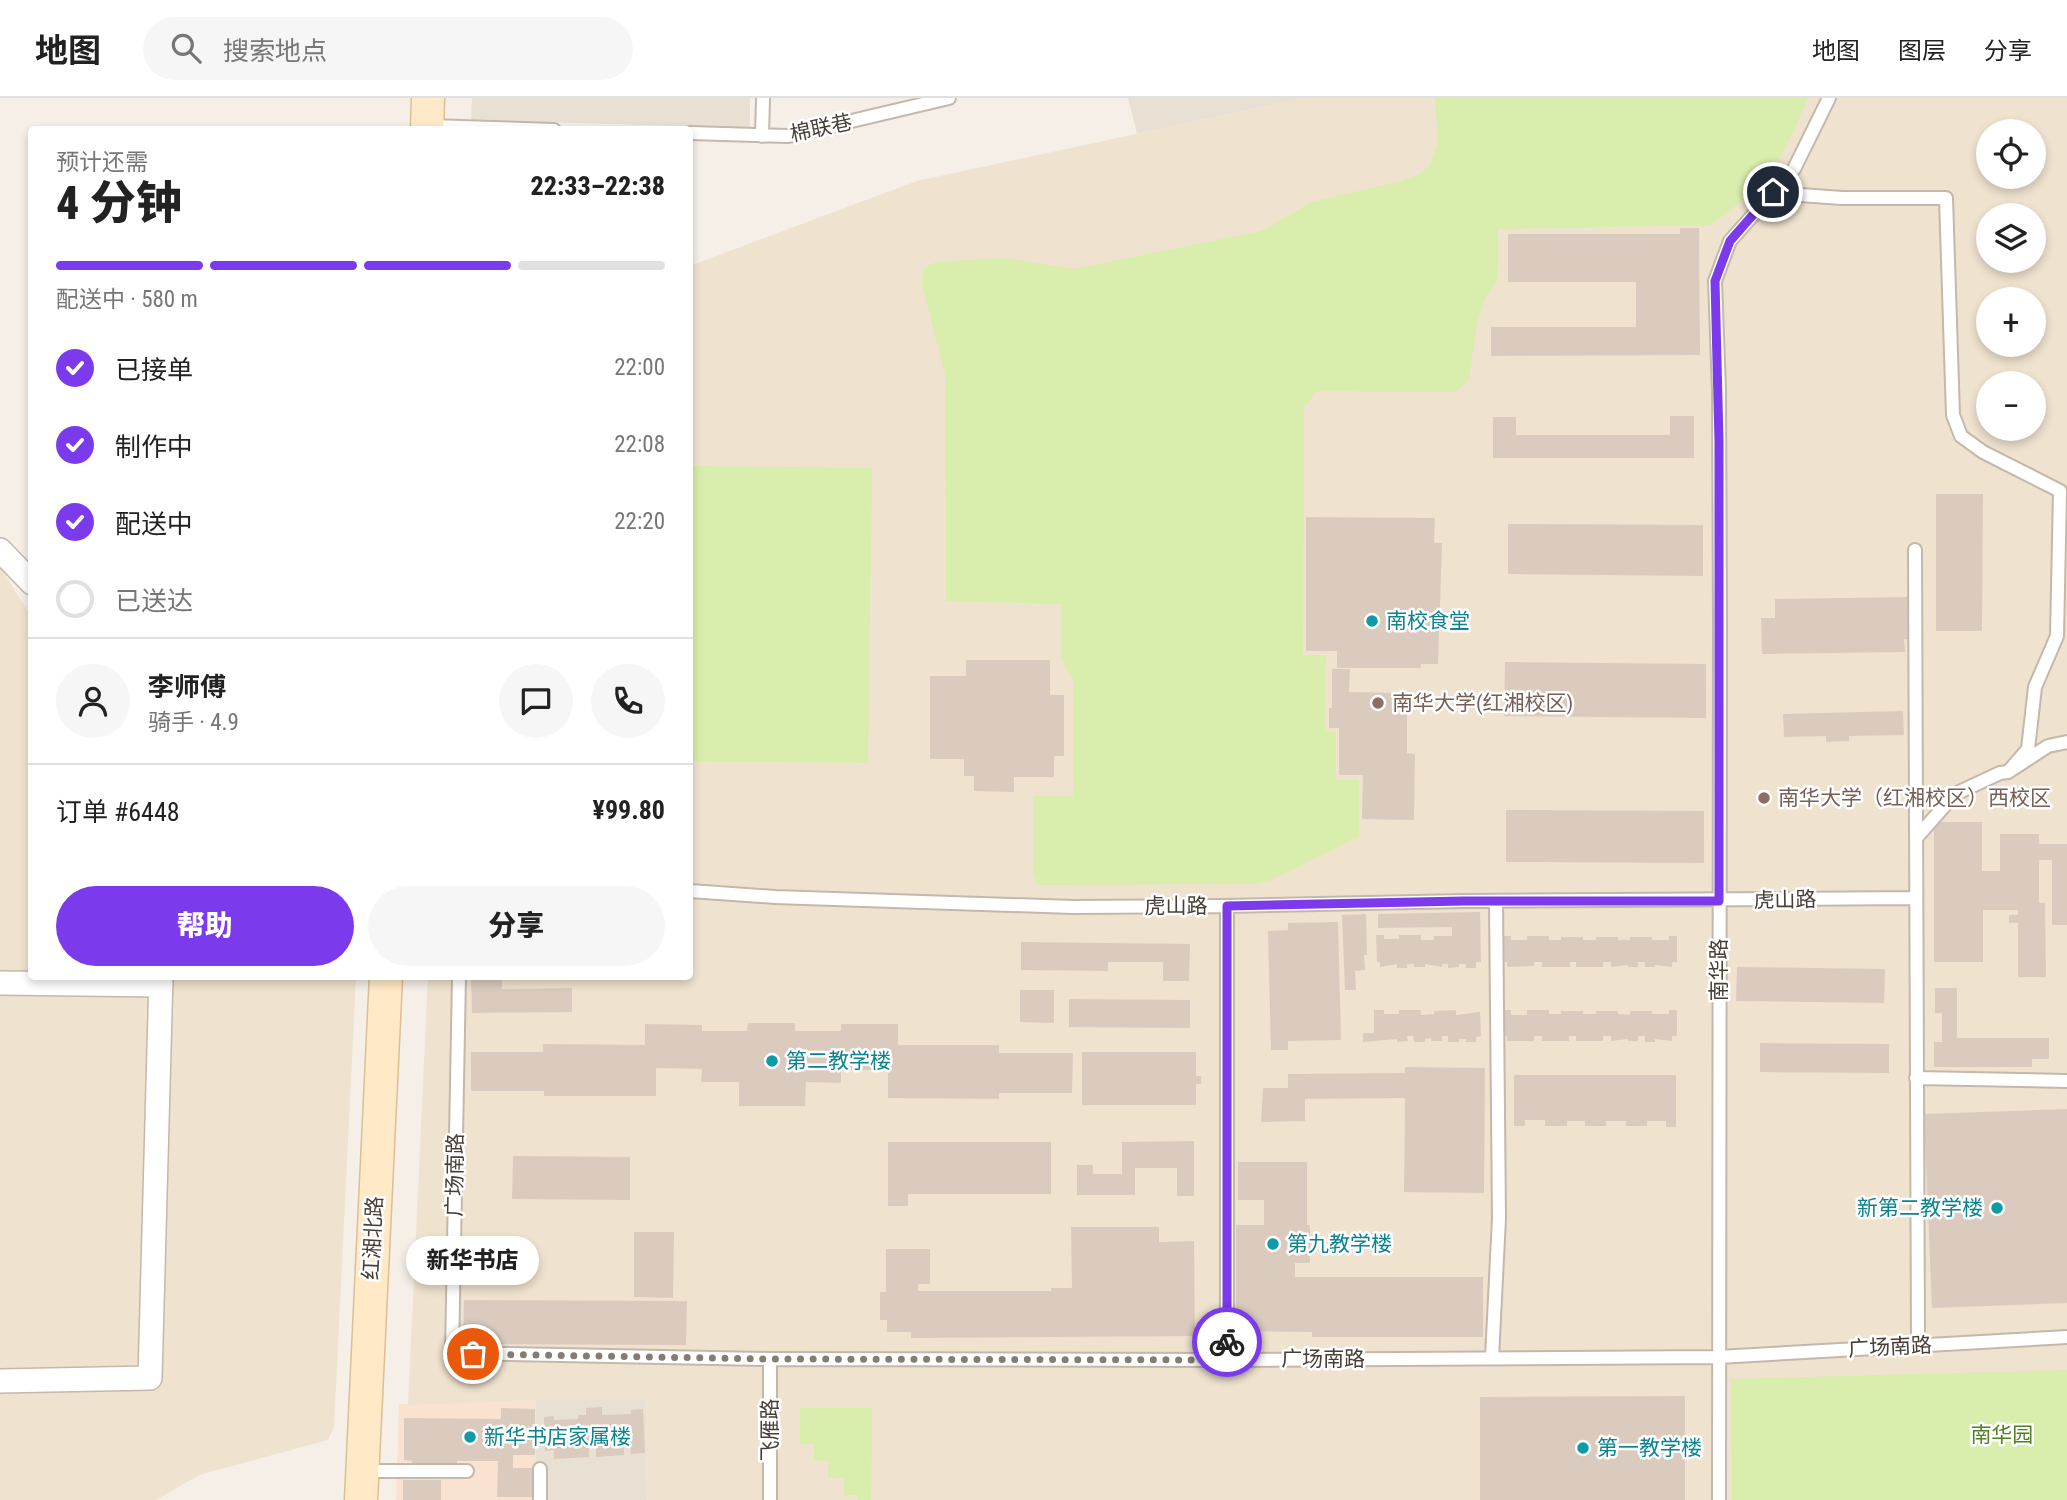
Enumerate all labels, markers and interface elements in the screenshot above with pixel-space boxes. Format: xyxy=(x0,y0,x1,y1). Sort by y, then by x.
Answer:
search box xyxy=(143,17,633,80)
icon: search xyxy=(167,29,205,67)
text: 地图 xyxy=(35,31,101,70)
text: 搜索地点 xyxy=(223,36,327,66)
text: 地图 xyxy=(1812,37,1860,65)
text: 图层 xyxy=(1898,37,1946,65)
text: 分享 xyxy=(1984,37,2032,65)
street label: 棉联巷 xyxy=(788,110,854,146)
map controls xyxy=(1976,119,2046,441)
button: locate xyxy=(1976,119,2046,189)
text: 预计还需 xyxy=(56,149,148,176)
pin xyxy=(1743,162,1803,222)
text: 22:33–22:38 xyxy=(531,171,665,201)
icon: home xyxy=(1754,173,1792,211)
text: 4 分钟 xyxy=(56,176,182,230)
button: layers xyxy=(1976,203,2046,273)
text: 配送中 · 580 m xyxy=(56,286,198,313)
button: + xyxy=(1976,287,2046,357)
icon: check xyxy=(56,349,94,387)
text: 22:00 xyxy=(614,354,665,381)
text: 已接单 xyxy=(115,355,193,385)
button: − xyxy=(1976,371,2046,441)
icon: check xyxy=(56,426,94,464)
text: 22:08 xyxy=(614,431,665,458)
text: 制作中 xyxy=(115,432,193,462)
icon: check xyxy=(56,503,94,541)
text: 22:20 xyxy=(614,508,665,535)
text: 配送中 xyxy=(115,509,193,539)
text: 已送达 xyxy=(115,586,193,616)
place label: 南校食堂 xyxy=(1386,609,1470,633)
marker: 南校食堂 xyxy=(1364,613,1380,629)
button: person xyxy=(56,664,130,738)
button: chat xyxy=(499,664,573,738)
button: phone xyxy=(591,664,665,738)
text: 李师傅 xyxy=(148,672,226,702)
place label: 南华大学(红湘校区) xyxy=(1392,691,1573,715)
marker: 南华大学(红湘校区) xyxy=(1370,695,1386,711)
text: 骑手 · 4.9 xyxy=(148,709,239,736)
place label: 南华大学（红湘校区）西校区 xyxy=(1778,786,2051,810)
marker: 南华大学（红湘校区）西校区 xyxy=(1756,790,1772,806)
text: ¥99.80 xyxy=(593,795,665,825)
text: 订单 #6448 xyxy=(56,797,180,827)
button: 帮助 xyxy=(56,886,354,966)
button: 分享 xyxy=(368,886,665,966)
street label: 虎山路 xyxy=(1753,887,1817,913)
street label: 虎山路 xyxy=(1145,894,1208,918)
street label: 南华路 xyxy=(1707,939,1731,1002)
place label: 第二教学楼 xyxy=(786,1049,891,1073)
marker: 第二教学楼 xyxy=(764,1053,780,1069)
street label: 广场南路 xyxy=(442,1133,468,1217)
street label: 红湘北路 xyxy=(359,1195,387,1281)
place label: 新第二教学楼 xyxy=(1857,1196,1983,1220)
marker: 新第二教学楼 xyxy=(1989,1200,2005,1216)
place label: 第九教学楼 xyxy=(1287,1232,1392,1256)
callout: 新华书店 xyxy=(406,1235,540,1284)
marker: 第九教学楼 xyxy=(1265,1236,1281,1252)
text: 新华书店 xyxy=(427,1247,519,1274)
courier xyxy=(1192,1307,1262,1377)
icon: bike xyxy=(1208,1323,1246,1361)
pin xyxy=(443,1324,503,1384)
street label: 广场南路 xyxy=(1847,1333,1933,1361)
icon: bag xyxy=(454,1335,492,1373)
street label: 广场南路 xyxy=(1281,1347,1365,1371)
street label: 飞雁路 xyxy=(758,1399,782,1462)
park label: 南华园 xyxy=(1971,1423,2034,1447)
place label: 新华书店家属楼 xyxy=(484,1425,631,1449)
marker: 新华书店家属楼 xyxy=(462,1429,478,1445)
place label: 第一教学楼 xyxy=(1597,1436,1702,1460)
marker: 第一教学楼 xyxy=(1575,1440,1591,1456)

